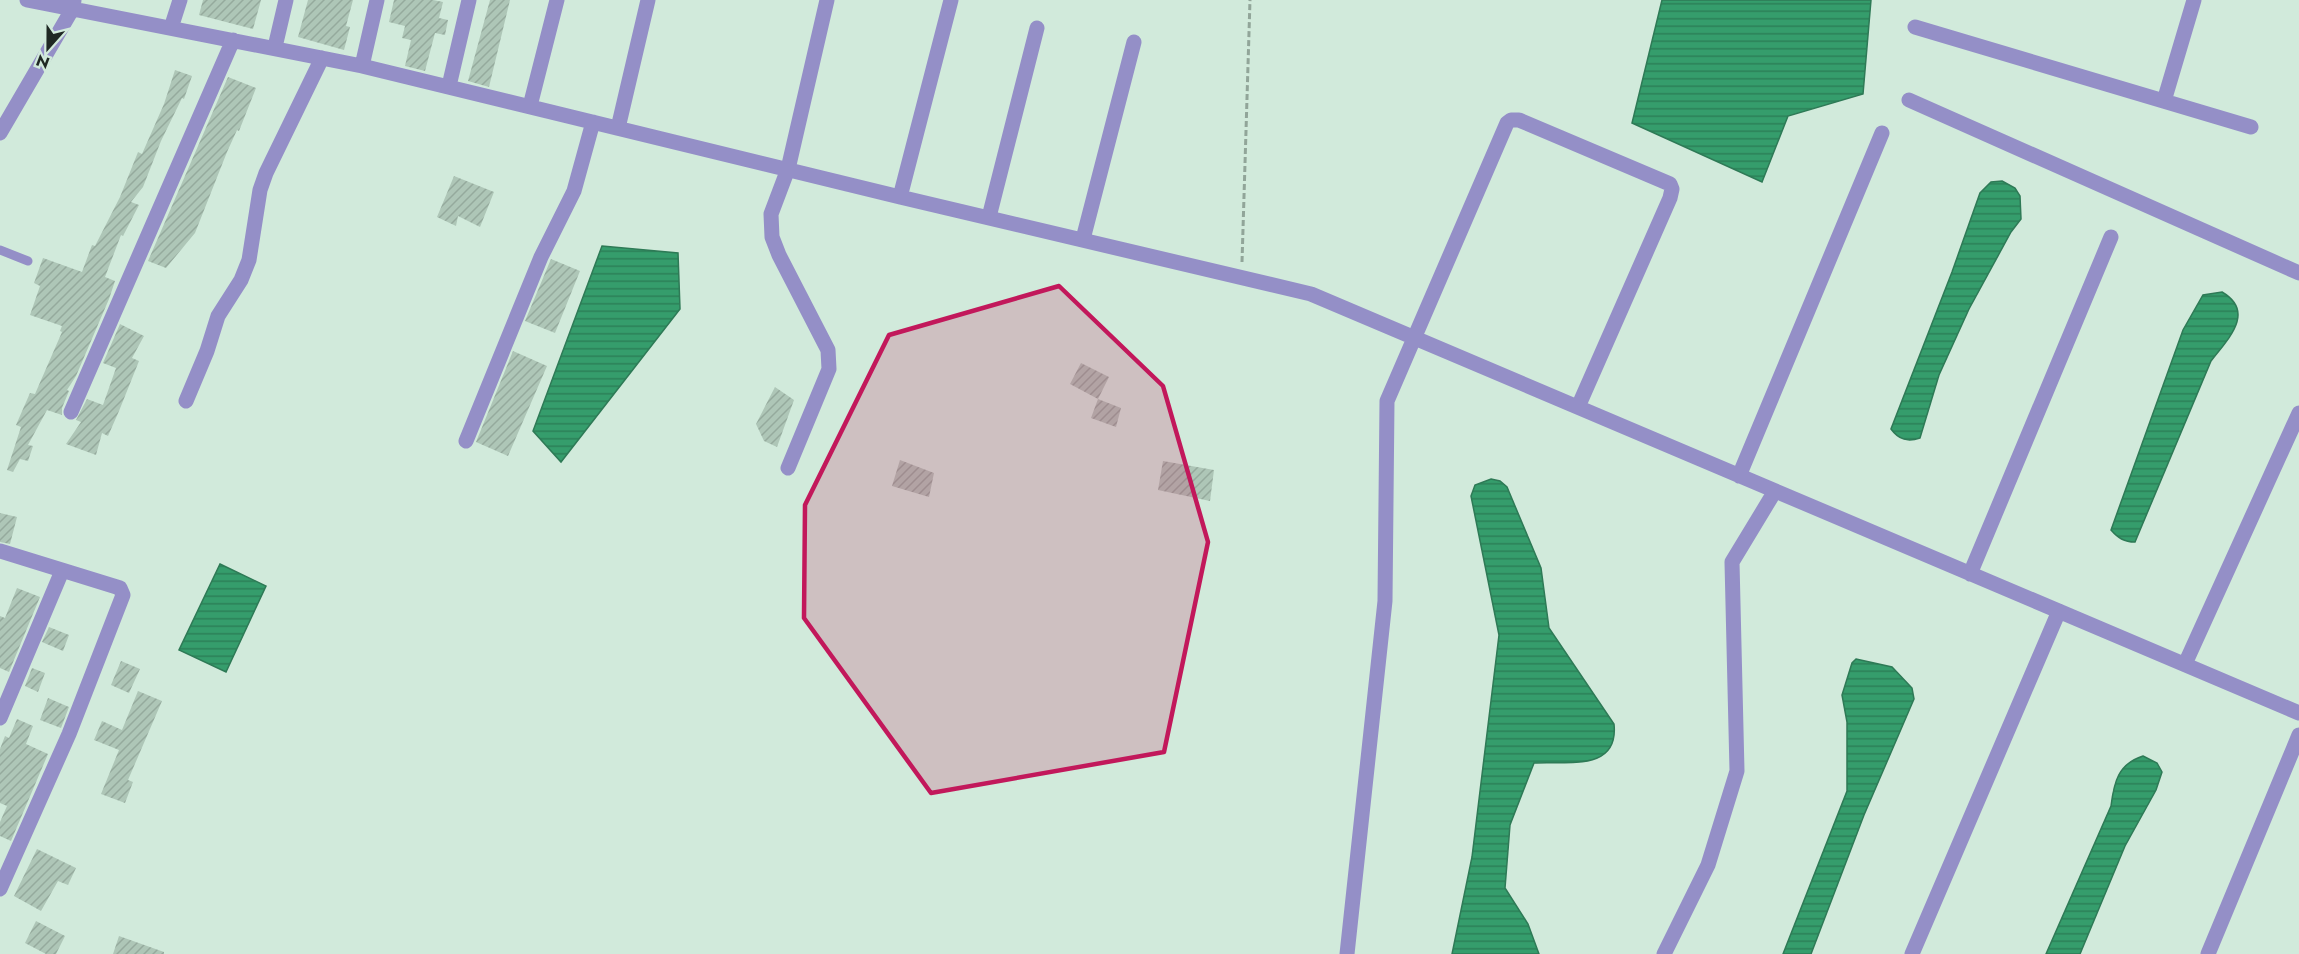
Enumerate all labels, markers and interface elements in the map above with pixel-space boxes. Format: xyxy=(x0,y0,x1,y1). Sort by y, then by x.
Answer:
north arrow xyxy=(18,18,78,78)
text: N xyxy=(33,49,53,75)

